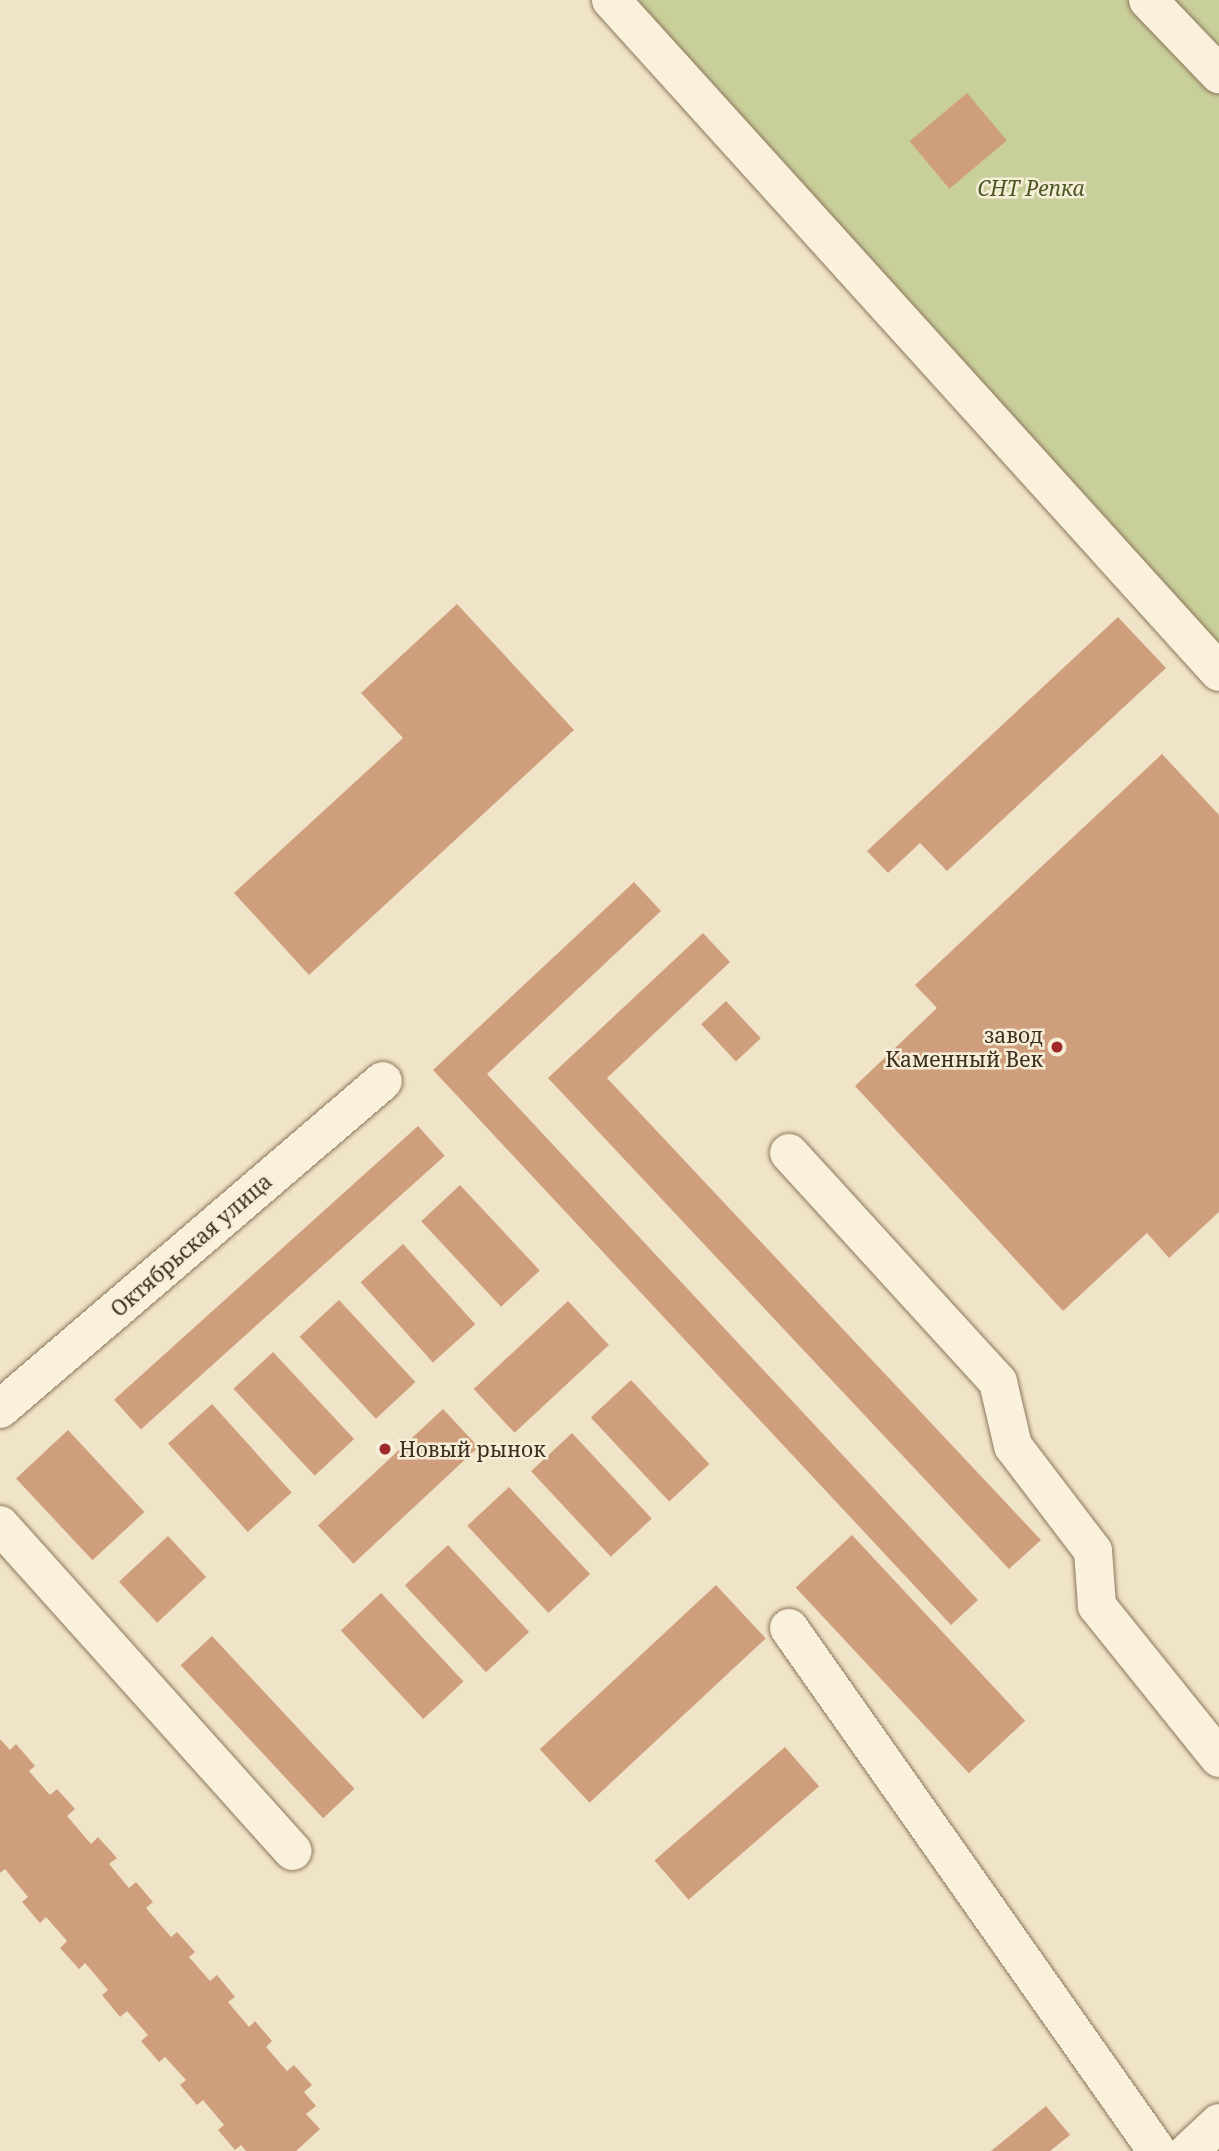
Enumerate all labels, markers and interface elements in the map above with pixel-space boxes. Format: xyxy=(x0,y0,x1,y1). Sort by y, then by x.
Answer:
park label: СНТ Репка xyxy=(977,175,1085,201)
place label: завод Каменный Век xyxy=(885,1022,1043,1072)
marker: завод Каменный Век xyxy=(1049,1039,1065,1055)
street label: Октябрьская улица xyxy=(105,1168,277,1322)
place label: Новый рынок xyxy=(399,1436,546,1462)
marker: Новый рынок xyxy=(377,1441,393,1457)

